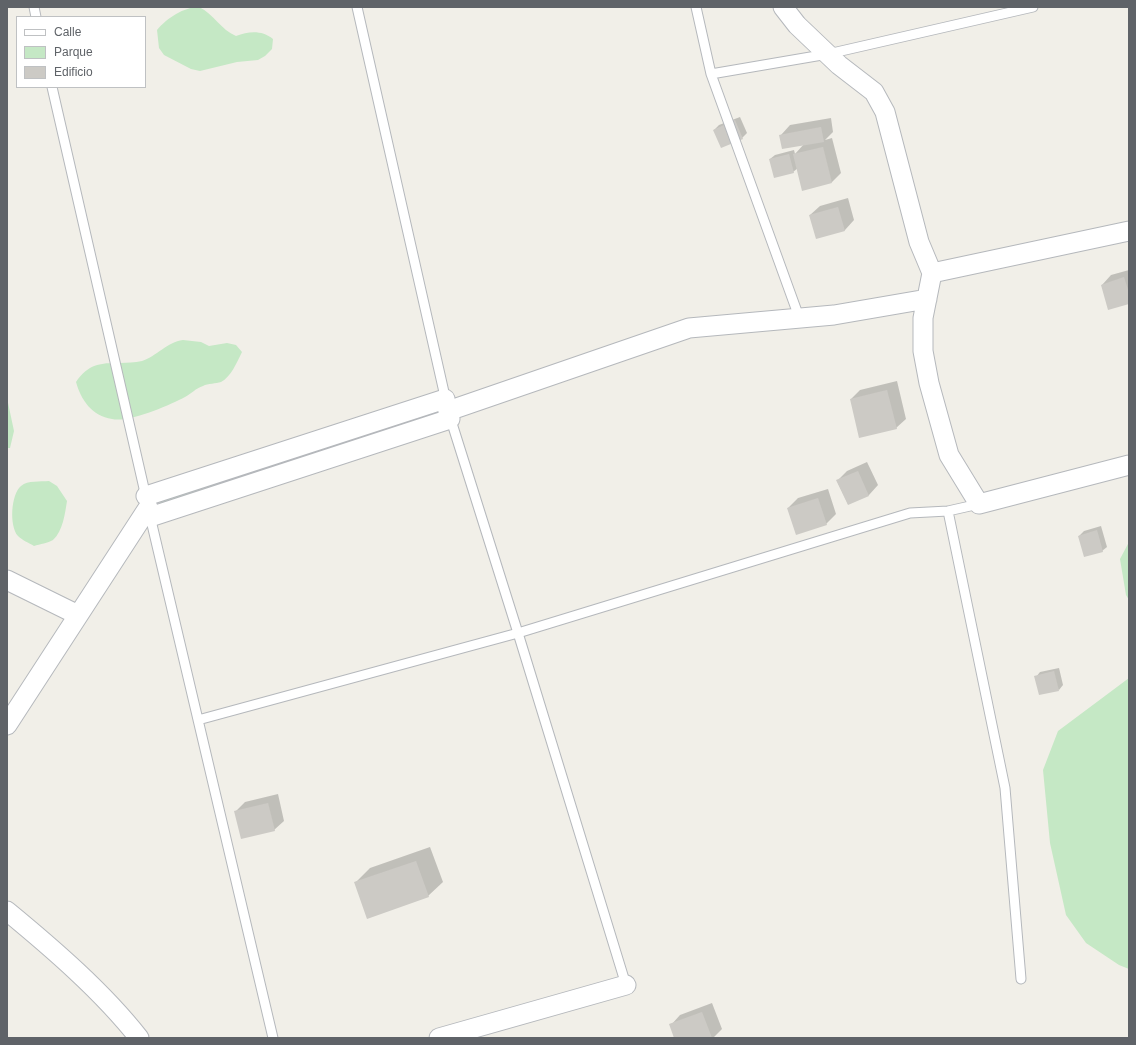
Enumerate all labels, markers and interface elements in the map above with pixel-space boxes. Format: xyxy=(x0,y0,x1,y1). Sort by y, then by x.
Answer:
legend xyxy=(16,16,146,88)
text: Calle xyxy=(54,25,81,39)
text: Parque xyxy=(54,45,93,59)
text: Edificio xyxy=(54,65,93,79)

